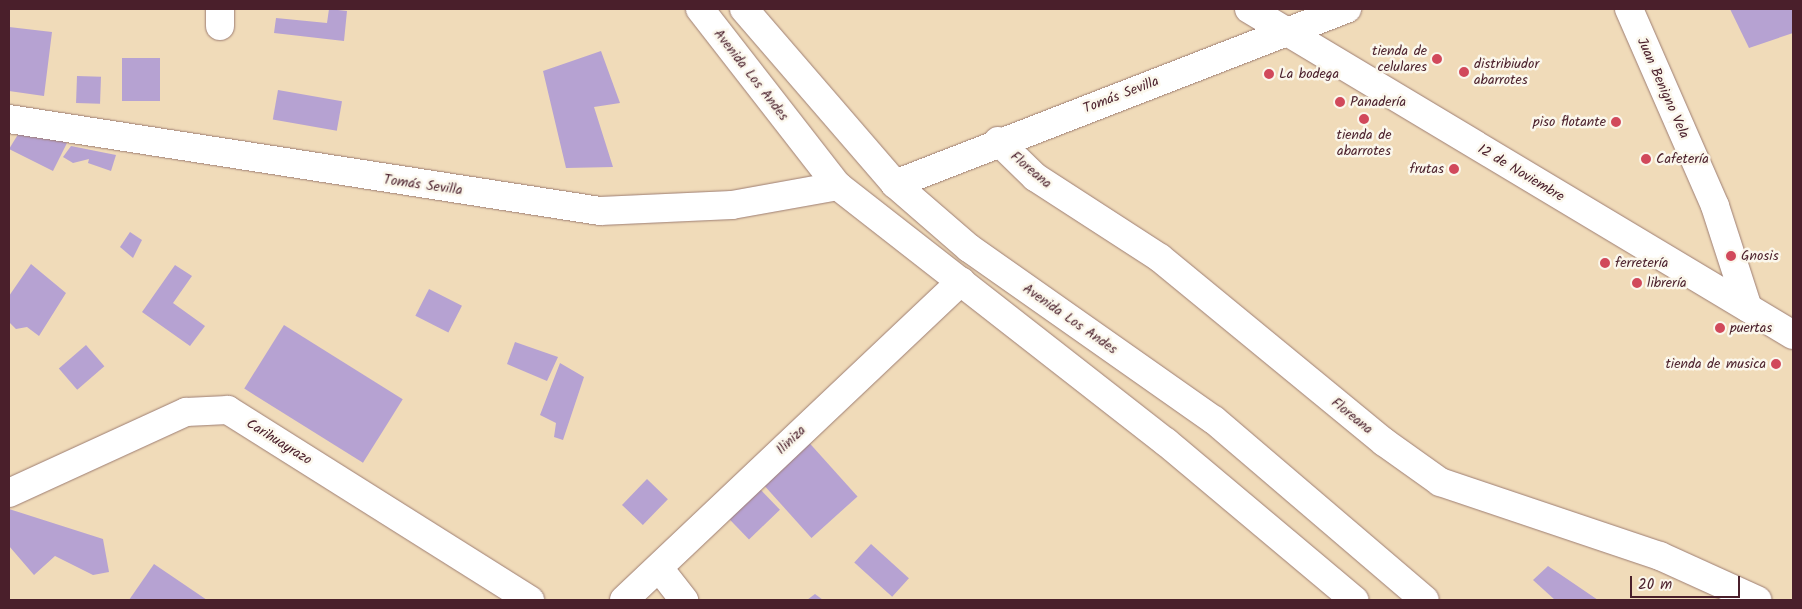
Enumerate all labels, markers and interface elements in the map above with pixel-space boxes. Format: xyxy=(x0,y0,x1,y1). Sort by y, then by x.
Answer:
street label: Avenida Los Andes xyxy=(710,26,792,124)
street label: Juan Benigno Vela xyxy=(1633,35,1693,141)
place label: tienda de celulares xyxy=(1372,43,1427,75)
marker: tienda de celulares xyxy=(1431,53,1443,65)
place label: distribiudor abarrotes xyxy=(1474,56,1539,88)
place label: La bodega xyxy=(1279,66,1339,82)
marker: distribiudor abarrotes xyxy=(1458,66,1470,78)
marker: La bodega xyxy=(1263,68,1275,80)
street label: Tomás Sevilla xyxy=(1081,73,1161,117)
place label: Panadería xyxy=(1350,94,1406,110)
marker: Panadería xyxy=(1334,96,1346,108)
marker: tienda de abarrotes xyxy=(1358,113,1370,125)
place label: piso flotante xyxy=(1533,114,1606,130)
marker: piso flotante xyxy=(1610,116,1622,128)
place label: tienda de abarrotes xyxy=(1337,127,1391,160)
street label: 12 de Noviembre xyxy=(1475,141,1567,205)
street label: Floreana xyxy=(1007,148,1055,192)
place label: Cafetería xyxy=(1656,151,1709,167)
marker: Cafetería xyxy=(1640,153,1652,165)
place label: frutas xyxy=(1409,161,1444,177)
marker: frutas xyxy=(1448,163,1460,175)
street label: Tomás Sevilla xyxy=(382,171,464,199)
place label: Gnosis xyxy=(1741,248,1779,264)
marker: Gnosis xyxy=(1725,250,1737,262)
place label: ferretería xyxy=(1615,255,1668,271)
marker: ferretería xyxy=(1599,257,1611,269)
place label: librería xyxy=(1647,275,1687,291)
marker: librería xyxy=(1631,277,1643,289)
street label: Avenida Los Andes xyxy=(1020,280,1120,358)
place label: puertas xyxy=(1730,320,1772,336)
marker: puertas xyxy=(1714,322,1726,334)
place label: tienda de musica xyxy=(1665,356,1766,372)
marker: tienda de musica xyxy=(1770,358,1782,370)
street label: Floreana xyxy=(1328,394,1376,438)
street label: Carihuayrazo xyxy=(243,415,315,469)
street label: Iliniza xyxy=(773,422,809,458)
scale bar xyxy=(1632,566,1742,598)
text: 20 m xyxy=(1638,573,1672,597)

